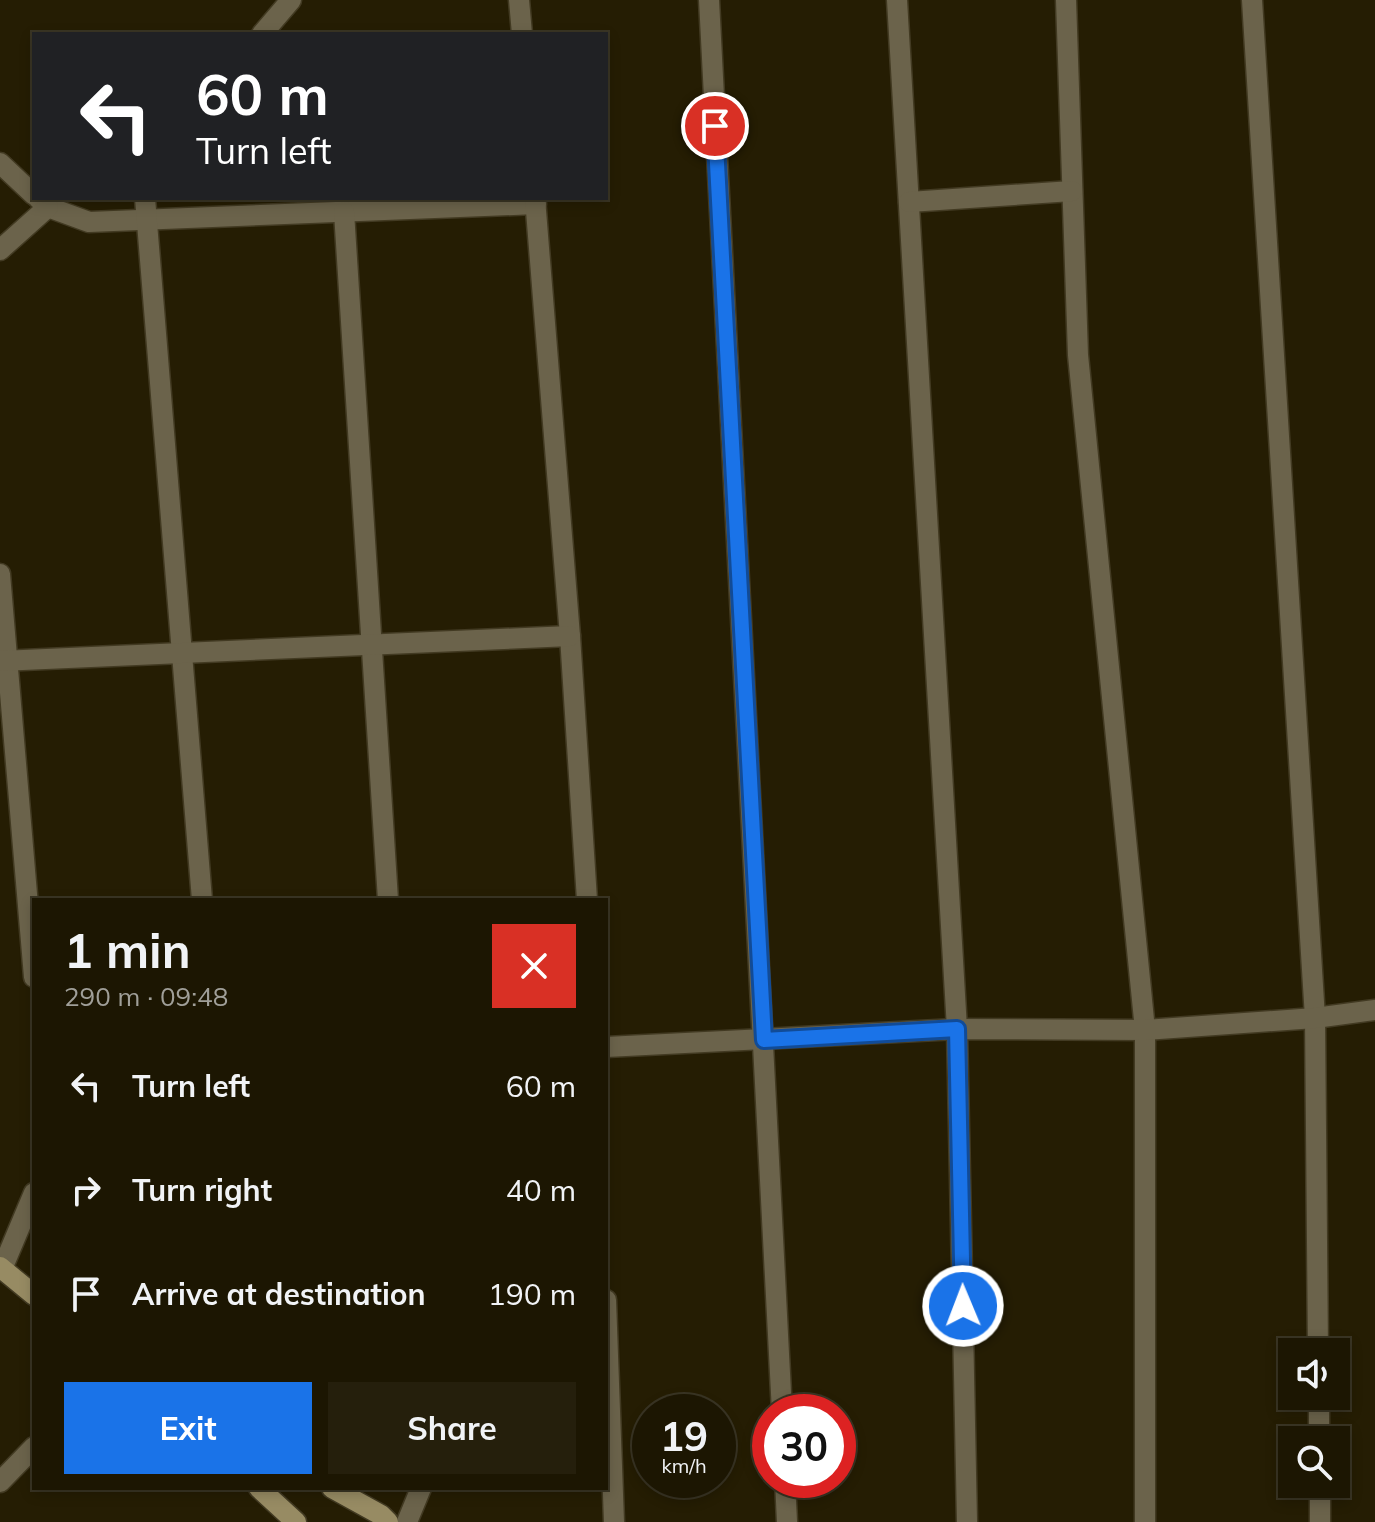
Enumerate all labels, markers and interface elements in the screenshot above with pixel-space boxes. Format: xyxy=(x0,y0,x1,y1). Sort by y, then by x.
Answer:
text: 60 m xyxy=(196,59,329,129)
icon: left xyxy=(64,64,168,168)
pin xyxy=(681,92,749,160)
icon: arrive xyxy=(693,104,737,148)
text: Turn left xyxy=(196,128,332,173)
text: 1 min xyxy=(64,920,191,980)
button: close xyxy=(492,924,576,1008)
text: 290 m · 09:48 xyxy=(64,980,228,1013)
icon: left xyxy=(64,1064,108,1108)
text: Turn left xyxy=(132,1067,250,1105)
text: 60 m xyxy=(506,1067,576,1105)
icon: right xyxy=(64,1168,108,1212)
text: Turn right xyxy=(132,1171,272,1209)
text: 40 m xyxy=(506,1171,576,1209)
position arrow xyxy=(921,1264,1005,1348)
icon: arrive xyxy=(64,1272,108,1316)
text: Arrive at destination xyxy=(132,1275,426,1313)
text: 190 m xyxy=(488,1275,576,1313)
map controls xyxy=(1278,1338,1350,1498)
button: sound xyxy=(1278,1338,1350,1410)
button: Exit xyxy=(64,1382,312,1474)
button: Share xyxy=(328,1382,576,1474)
speed limit sign: 30 xyxy=(752,1394,856,1498)
text: 19 xyxy=(660,1411,708,1461)
button: search xyxy=(1278,1426,1350,1498)
text: km/h xyxy=(661,1453,707,1478)

